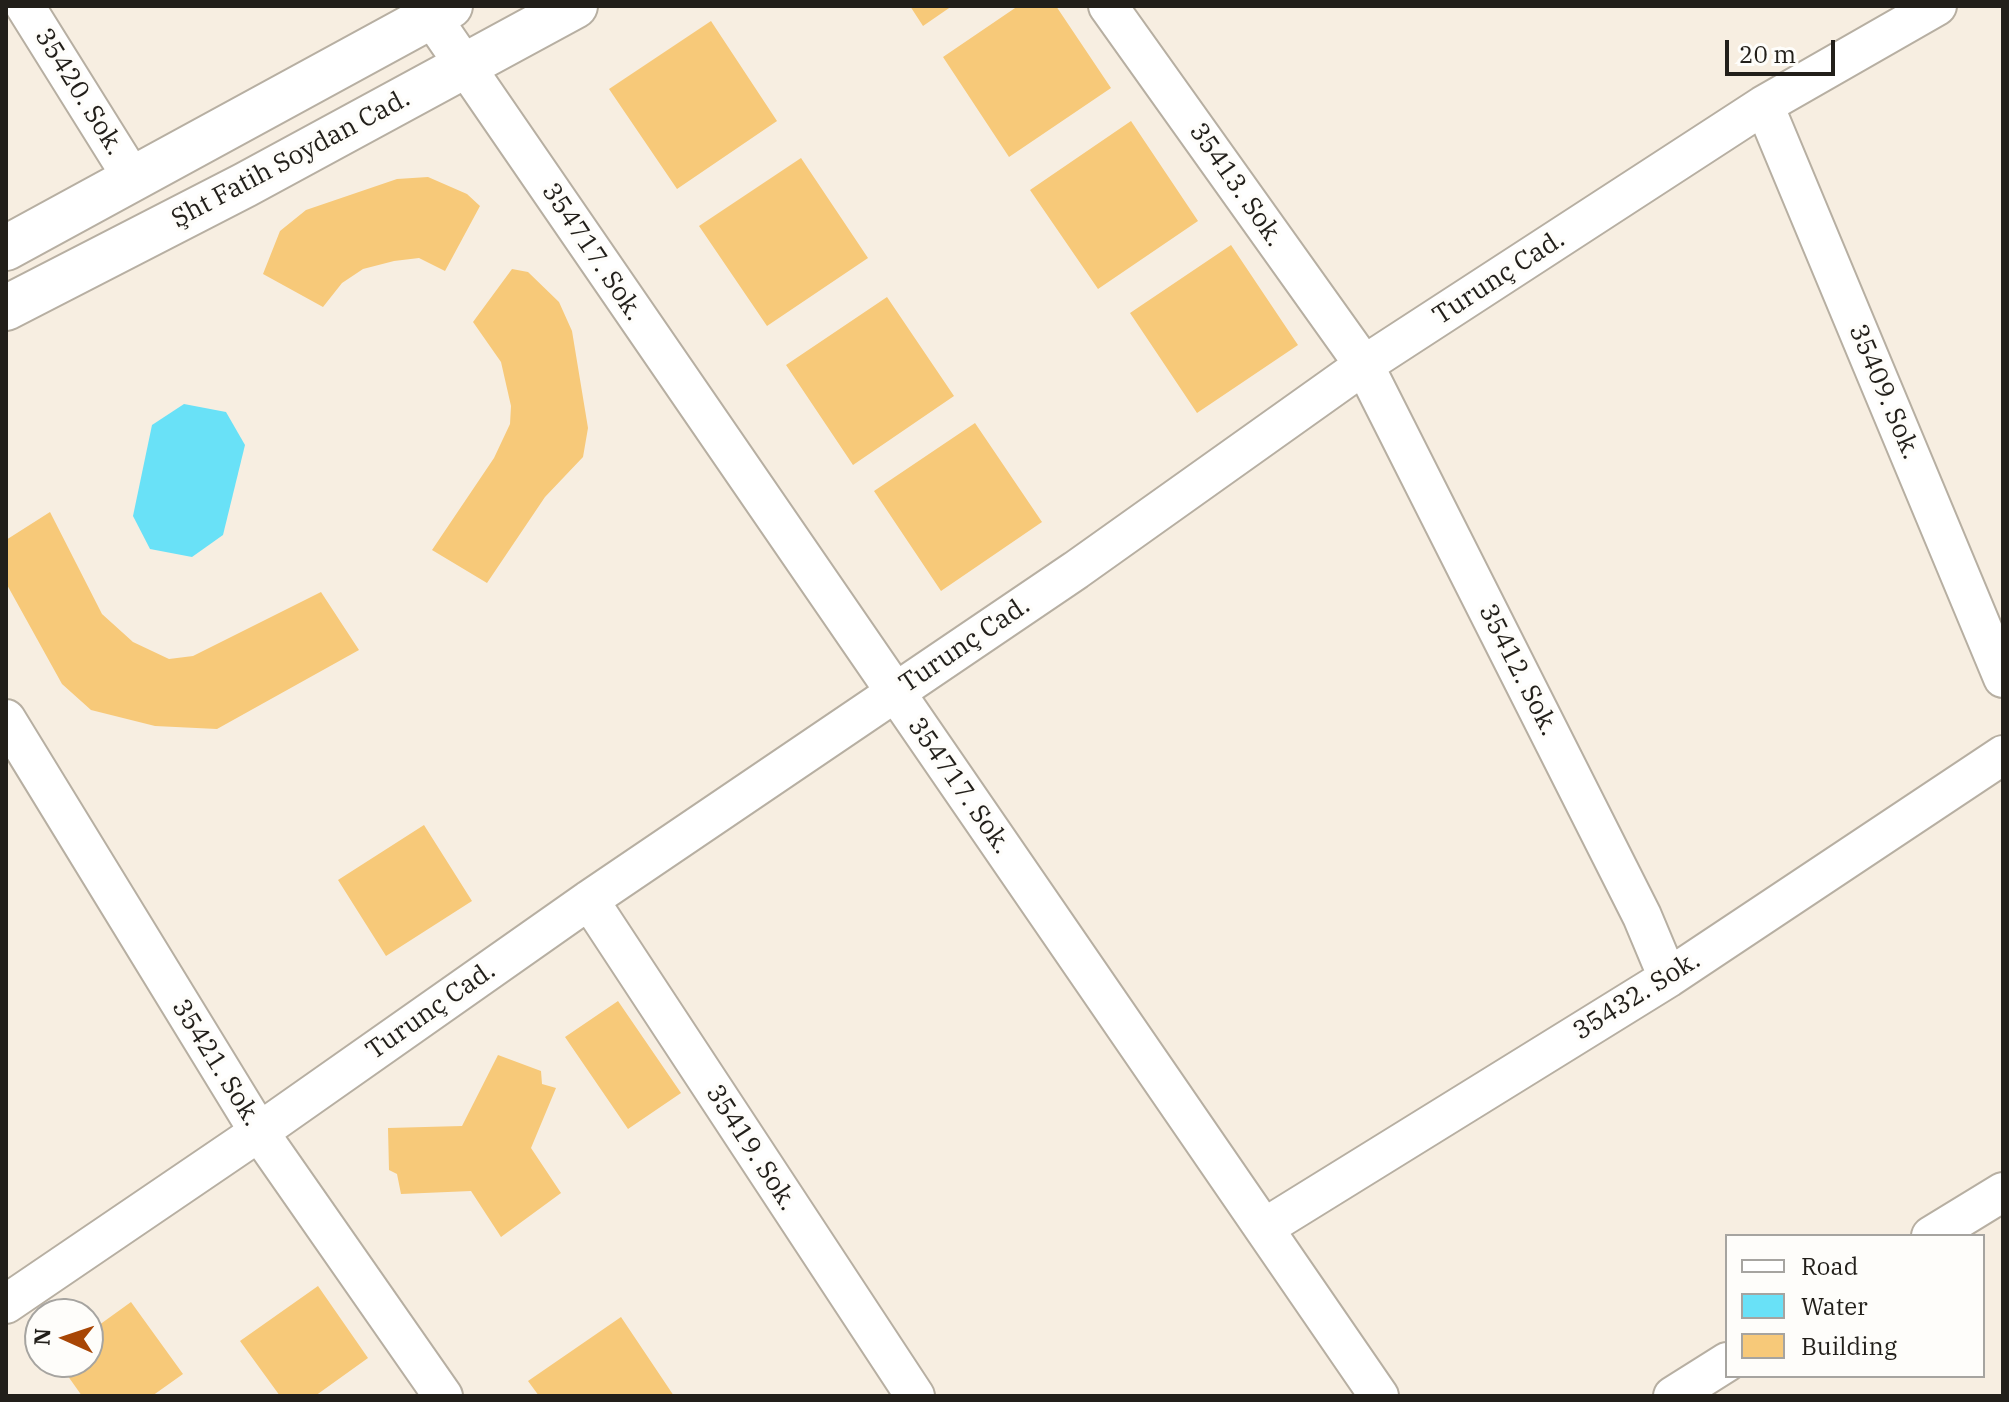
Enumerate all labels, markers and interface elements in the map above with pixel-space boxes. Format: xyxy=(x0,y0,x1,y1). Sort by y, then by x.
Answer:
street label: 35420. Sok. xyxy=(28,23,130,161)
scale bar xyxy=(1729,24,1839,74)
text: 20 m xyxy=(1739,38,1796,70)
street label: Şht Fatih Soydan Cad. xyxy=(166,83,416,235)
street label: 35413. Sok. xyxy=(1182,117,1290,253)
street label: 354717. Sok. xyxy=(535,177,649,327)
street label: Turunç Cad. xyxy=(1427,224,1571,332)
street label: 35409. Sok. xyxy=(1842,320,1926,464)
street label: Turunç Cad. xyxy=(894,590,1036,700)
street label: 35412. Sok. xyxy=(1471,599,1565,741)
street label: 354717. Sok. xyxy=(901,712,1017,860)
street label: 35432. Sok. xyxy=(1568,945,1706,1047)
street label: Turunç Cad. xyxy=(360,955,502,1067)
street label: 35421. Sok. xyxy=(165,994,267,1132)
street label: 35419. Sok. xyxy=(699,1079,803,1217)
legend xyxy=(1725,1234,1985,1378)
text: Road xyxy=(1801,1250,1858,1282)
text: Water xyxy=(1801,1290,1868,1322)
north arrow xyxy=(24,1298,104,1378)
text: N xyxy=(27,1327,56,1346)
text: Building xyxy=(1801,1330,1897,1362)

